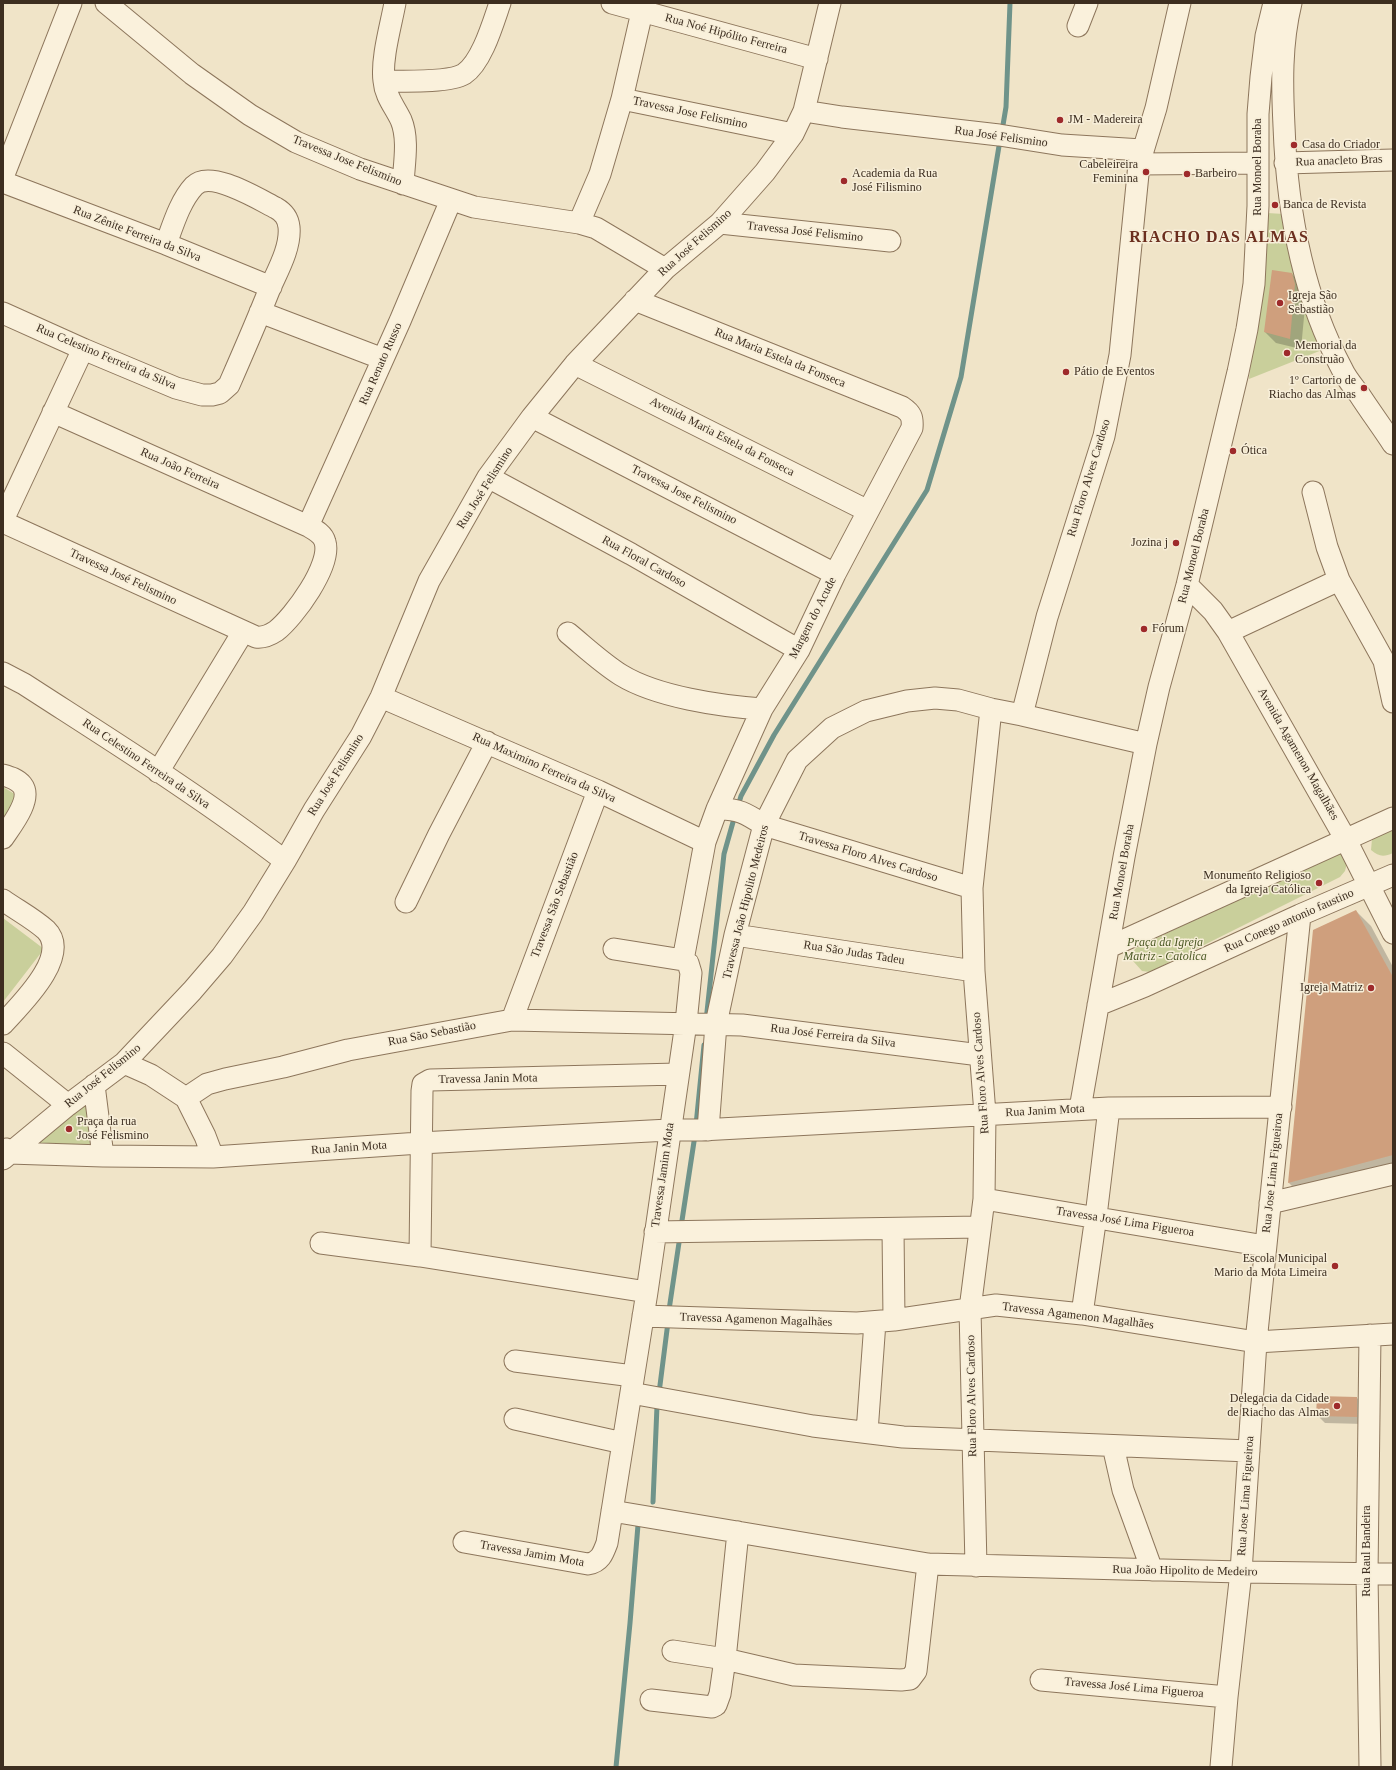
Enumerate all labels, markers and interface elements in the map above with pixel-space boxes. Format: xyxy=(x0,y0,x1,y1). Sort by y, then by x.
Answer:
street label: Rua Noé Hipólito Ferreira xyxy=(663,11,789,57)
street label: Travessa Jose Felismino xyxy=(631,94,749,132)
place label: JM - Madereira xyxy=(1068,113,1143,127)
marker: JM - Madereira xyxy=(1055,115,1065,125)
street label: Rua Monoel Boraba xyxy=(1251,118,1265,216)
street label: Rua José Felismino xyxy=(953,123,1049,151)
street label: Travessa Jose Felismino xyxy=(290,132,404,190)
place label: Casa do Criador xyxy=(1302,138,1380,152)
marker: Casa do Criador xyxy=(1289,140,1299,150)
street label: Rua anacleto Bras xyxy=(1295,152,1383,170)
place label: Cabeleireira Feminina xyxy=(1079,158,1138,186)
place label: Academia da Rua José Filismino xyxy=(852,167,937,195)
marker: Cabeleireira Feminina xyxy=(1141,167,1151,177)
place label: Barbeiro xyxy=(1195,167,1237,181)
marker: Barbeiro xyxy=(1182,169,1192,179)
marker: Academia da Rua José Filismino xyxy=(839,176,849,186)
place label: Banca de Revista xyxy=(1283,198,1366,212)
marker: Banca de Revista xyxy=(1270,200,1280,210)
street label: Rua Zênite Ferreira da Silva xyxy=(71,203,203,265)
street label: Rua José Felismino xyxy=(655,206,735,280)
street label: Travessa José Felismino xyxy=(746,219,864,245)
district label: RIACHO DAS ALMAS xyxy=(1129,228,1309,248)
place label: Igreja São Sebastião xyxy=(1288,289,1337,317)
marker: Igreja São Sebastião xyxy=(1275,298,1285,308)
street label: Rua Celestino Ferreira da Silva xyxy=(34,321,178,393)
street label: Rua Renato Russo xyxy=(356,321,406,407)
street label: Rua Maria Estela da Fonseca xyxy=(712,325,848,391)
place label: Memorial da Construão xyxy=(1295,339,1357,367)
marker: Memorial da Construão xyxy=(1282,348,1292,358)
place label: Pátio de Eventos xyxy=(1074,365,1155,379)
marker: Pátio de Eventos xyxy=(1061,367,1071,377)
place label: 1º Cartorio de Riacho das Almas xyxy=(1269,374,1356,402)
marker: 1º Cartorio de Riacho das Almas xyxy=(1359,383,1369,393)
street label: Avenida Maria Estela da Fonseca xyxy=(647,394,797,480)
street label: Rua Floro Alves Cardoso xyxy=(1064,417,1114,539)
street label: Rua José Felismino xyxy=(454,444,516,532)
place label: Ótica xyxy=(1241,444,1267,458)
street label: Rua João Ferreira xyxy=(138,445,222,493)
marker: Ótica xyxy=(1228,446,1238,456)
street label: Travessa Jose Felismino xyxy=(629,462,739,528)
street label: Rua Monoel Boraba xyxy=(1175,507,1213,605)
street label: Rua Floral Cardoso xyxy=(599,533,689,591)
place label: Jozina j xyxy=(1131,536,1168,550)
marker: Jozina j xyxy=(1171,538,1181,548)
street label: Travessa José Felismino xyxy=(67,546,179,608)
street label: Margem do Acude xyxy=(786,575,840,661)
place label: Fórum xyxy=(1152,622,1184,636)
marker: Fórum xyxy=(1139,624,1149,634)
street label: Avenida Agamenon Magalhães xyxy=(1254,685,1342,823)
street label: Rua Celestino Ferreira da Silva xyxy=(80,716,212,812)
street label: Rua Maximino Ferreira da Silva xyxy=(470,730,618,806)
street label: Rua José Felismino xyxy=(305,731,367,819)
street label: Travessa João Hipolito Medeiros xyxy=(720,823,772,981)
street label: Rua Monoel Boraba xyxy=(1106,823,1138,921)
street label: Travessa Floro Alves Cardoso xyxy=(796,829,940,885)
street label: Travessa São Sebastião xyxy=(528,850,582,960)
place label: Monumento Religioso da Igreja Católica xyxy=(1203,869,1311,897)
marker: Monumento Religioso da Igreja Católica xyxy=(1314,878,1324,888)
street label: Rua Conego antonio faustino xyxy=(1222,886,1356,956)
park label: Praça da Igreja Matriz - Catolica xyxy=(1123,936,1207,964)
street label: Rua São Judas Tadeu xyxy=(802,938,906,968)
place label: Igreja Matriz xyxy=(1300,981,1363,995)
marker: Igreja Matriz xyxy=(1366,983,1376,993)
street label: Rua Floro Alves Cardoso xyxy=(970,1011,992,1135)
street label: Rua São Sebastião xyxy=(387,1018,477,1050)
street label: Rua José Ferreira da Silva xyxy=(770,1021,896,1051)
street label: Rua José Felismino xyxy=(62,1041,144,1111)
street label: Travessa Janin Mota xyxy=(438,1071,538,1087)
street label: Rua Janim Mota xyxy=(1005,1102,1085,1120)
street label: Rua Jose Lima Figueiroa xyxy=(1260,1112,1286,1234)
place label: Praça da rua José Felismino xyxy=(77,1115,149,1143)
street label: Travessa Jamim Mota xyxy=(649,1122,677,1228)
marker: Praça da rua José Felismino xyxy=(64,1124,74,1134)
street label: Rua Janin Mota xyxy=(311,1138,387,1158)
street label: Travessa José Lima Figueroa xyxy=(1055,1204,1195,1240)
place label: Escola Municipal Mario da Mota Limeira xyxy=(1214,1252,1327,1280)
marker: Escola Municipal Mario da Mota Limeira xyxy=(1330,1261,1340,1271)
street label: Travessa Agamenon Magalhães xyxy=(1001,1300,1155,1332)
street label: Travessa Agamenon Magalhães xyxy=(679,1310,833,1330)
street label: Rua Floro Alves Cardoso xyxy=(964,1335,980,1457)
place label: Delegacia da Cidade de Riacho das Almas xyxy=(1227,1392,1329,1420)
marker: Delegacia da Cidade de Riacho das Almas xyxy=(1332,1401,1342,1411)
street label: Rua Jose Lima Figueiroa xyxy=(1235,1435,1257,1557)
street label: Rua Raul Bandeira xyxy=(1360,1505,1374,1597)
street label: Travessa Jamim Mota xyxy=(479,1538,585,1570)
street label: Rua João Hipolito de Medeiro xyxy=(1112,1563,1258,1579)
street label: Travessa José Lima Figueroa xyxy=(1064,1675,1204,1701)

